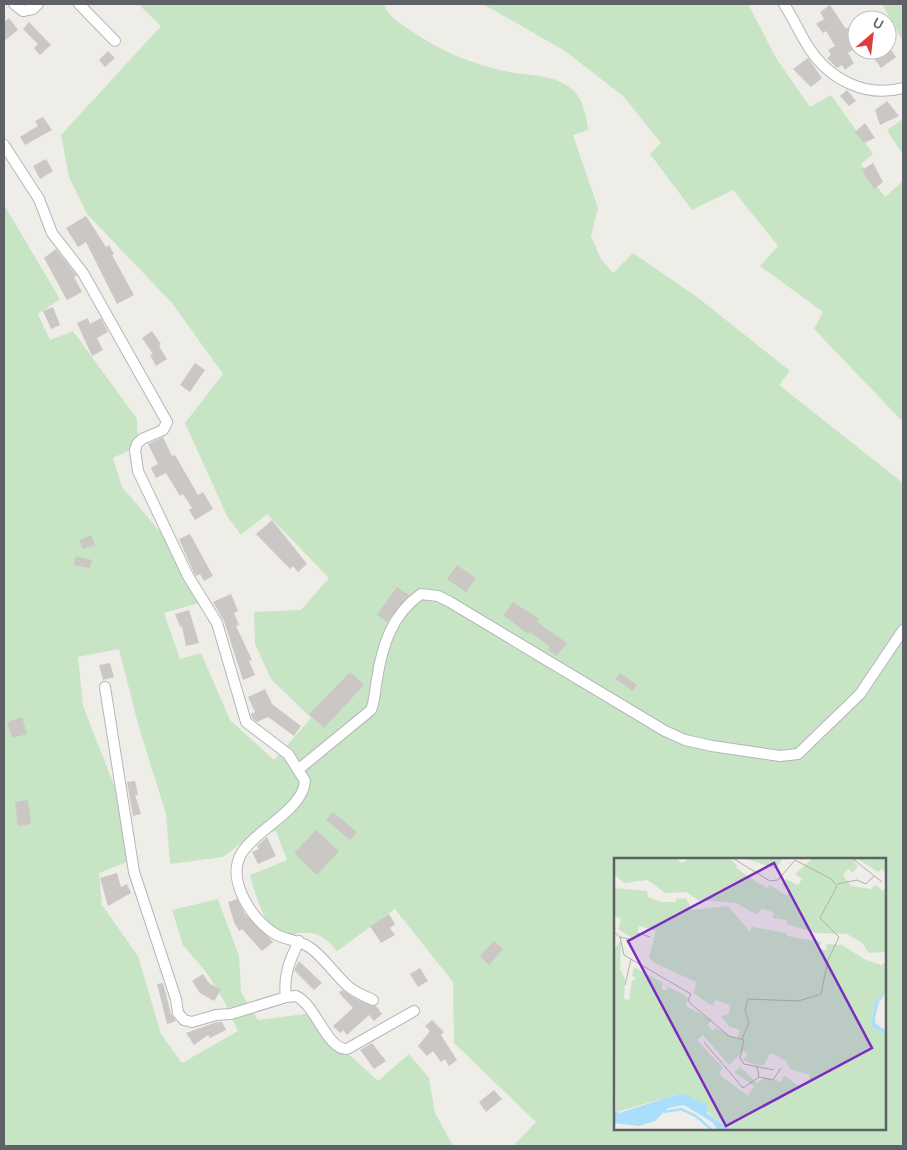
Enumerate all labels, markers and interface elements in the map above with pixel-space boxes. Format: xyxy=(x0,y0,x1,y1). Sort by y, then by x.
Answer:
north arrow xyxy=(847,10,897,60)
text: U xyxy=(870,13,887,34)
inset map xyxy=(614,858,887,1130)

